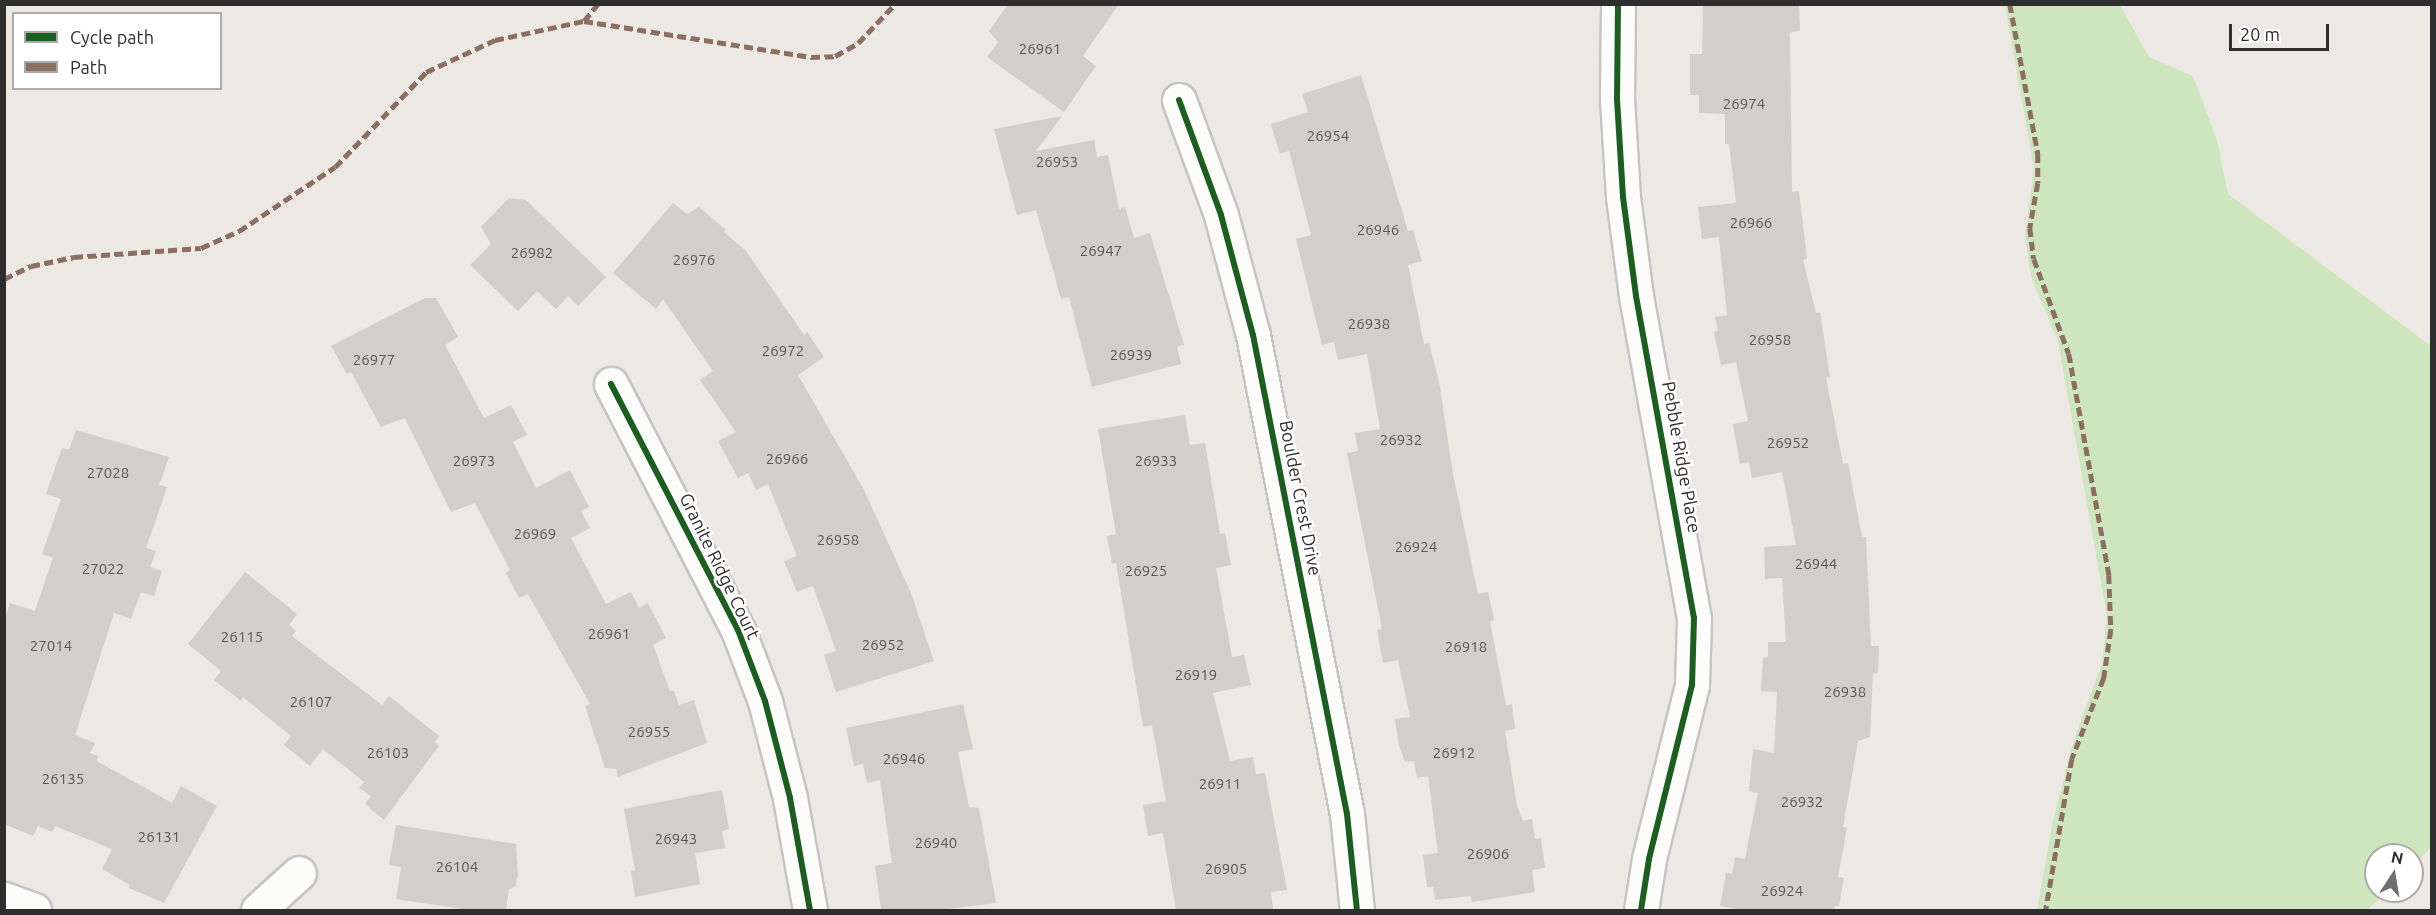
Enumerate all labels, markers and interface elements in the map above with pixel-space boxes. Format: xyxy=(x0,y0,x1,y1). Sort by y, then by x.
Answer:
legend xyxy=(12,12,222,90)
scale bar xyxy=(2232,12,2332,50)
text: 20 m xyxy=(2240,24,2280,44)
text: Cycle path xyxy=(70,27,154,47)
house number: 26961 xyxy=(1019,40,1061,58)
text: Path xyxy=(70,57,107,77)
house number: 26974 xyxy=(1723,95,1765,113)
house number: 26954 xyxy=(1307,127,1349,145)
house number: 26953 xyxy=(1036,153,1078,171)
house number: 26966 xyxy=(1730,214,1772,232)
house number: 26946 xyxy=(1357,221,1399,239)
house number: 26947 xyxy=(1080,242,1122,260)
house number: 26982 xyxy=(511,244,553,262)
house number: 26976 xyxy=(673,251,715,269)
house number: 26938 xyxy=(1348,315,1390,333)
house number: 26958 xyxy=(1749,331,1791,349)
house number: 26972 xyxy=(762,342,804,360)
house number: 26939 xyxy=(1110,346,1152,364)
house number: 26977 xyxy=(353,351,395,369)
street label: Pebble Ridge Place xyxy=(1658,379,1706,535)
street label: Boulder Crest Drive xyxy=(1275,419,1327,577)
house number: 26932 xyxy=(1380,431,1422,449)
house number: 26952 xyxy=(1767,434,1809,452)
house number: 26966 xyxy=(766,450,808,468)
house number: 26973 xyxy=(453,452,495,470)
house number: 26933 xyxy=(1135,452,1177,470)
house number: 27028 xyxy=(87,464,129,482)
street label: Granite Ridge Court xyxy=(675,489,765,643)
house number: 26969 xyxy=(514,525,556,543)
house number: 26958 xyxy=(817,531,859,549)
house number: 26924 xyxy=(1395,538,1437,556)
house number: 26944 xyxy=(1795,555,1837,573)
house number: 27022 xyxy=(82,560,124,578)
house number: 26925 xyxy=(1125,562,1167,580)
house number: 26961 xyxy=(588,625,630,643)
house number: 26115 xyxy=(221,628,263,646)
house number: 26952 xyxy=(862,636,904,654)
house number: 27014 xyxy=(30,637,72,655)
house number: 26918 xyxy=(1445,638,1487,656)
house number: 26919 xyxy=(1175,666,1217,684)
house number: 26938 xyxy=(1824,683,1866,701)
house number: 26107 xyxy=(290,693,332,711)
house number: 26955 xyxy=(628,723,670,741)
house number: 26103 xyxy=(367,744,409,762)
house number: 26912 xyxy=(1433,744,1475,762)
house number: 26946 xyxy=(883,750,925,768)
house number: 26135 xyxy=(42,770,84,788)
house number: 26911 xyxy=(1199,775,1241,793)
house number: 26932 xyxy=(1781,793,1823,811)
house number: 26131 xyxy=(138,828,180,846)
house number: 26943 xyxy=(655,830,697,848)
house number: 26940 xyxy=(915,834,957,852)
north arrow xyxy=(2364,843,2424,903)
house number: 26906 xyxy=(1467,845,1509,863)
text: N xyxy=(2390,847,2405,867)
house number: 26104 xyxy=(436,858,478,876)
house number: 26905 xyxy=(1205,860,1247,878)
house number: 26924 xyxy=(1761,882,1803,900)

